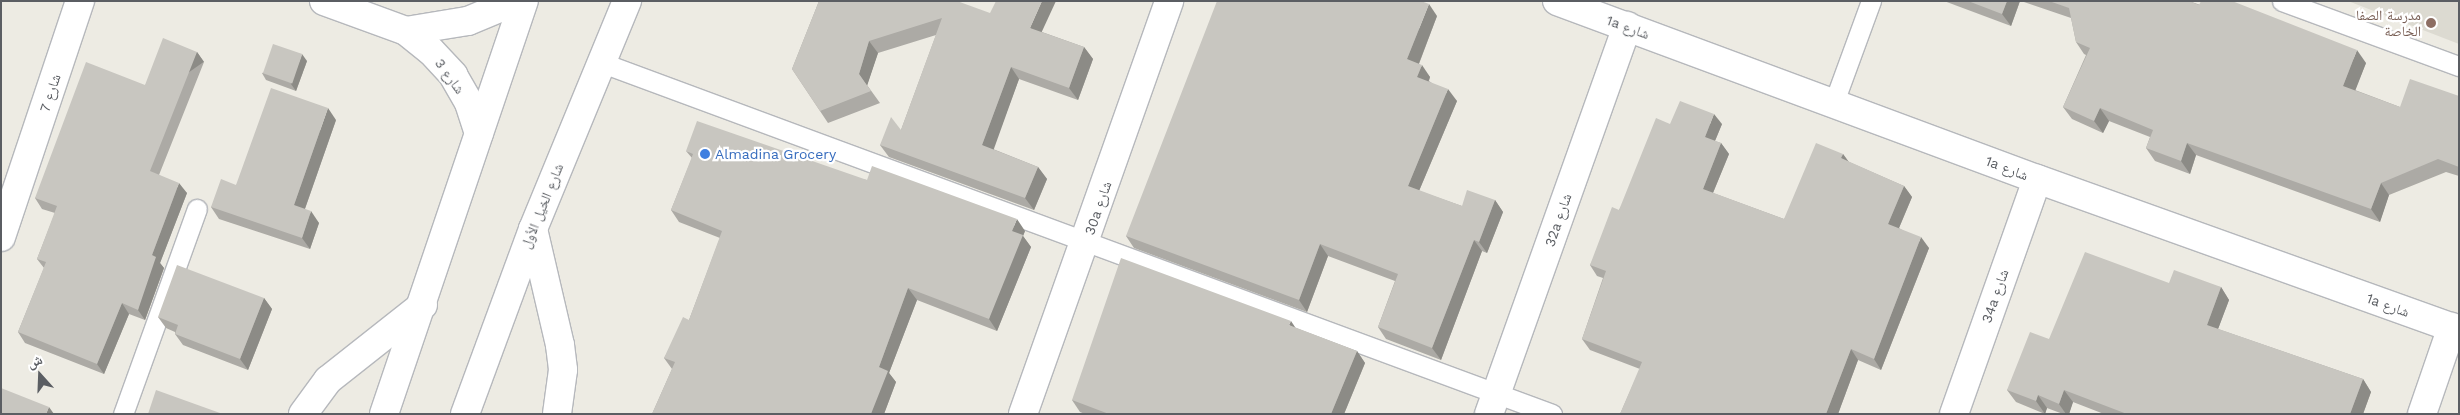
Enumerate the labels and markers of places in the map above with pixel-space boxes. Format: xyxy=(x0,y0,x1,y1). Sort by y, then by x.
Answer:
place label: مدرسة الصفا الخاصة xyxy=(2356,7,2421,40)
marker: مدرسة الصفا الخاصة xyxy=(2425,17,2437,29)
place label: Almadina Grocery xyxy=(715,146,837,162)
marker: Almadina Grocery xyxy=(699,148,711,160)

